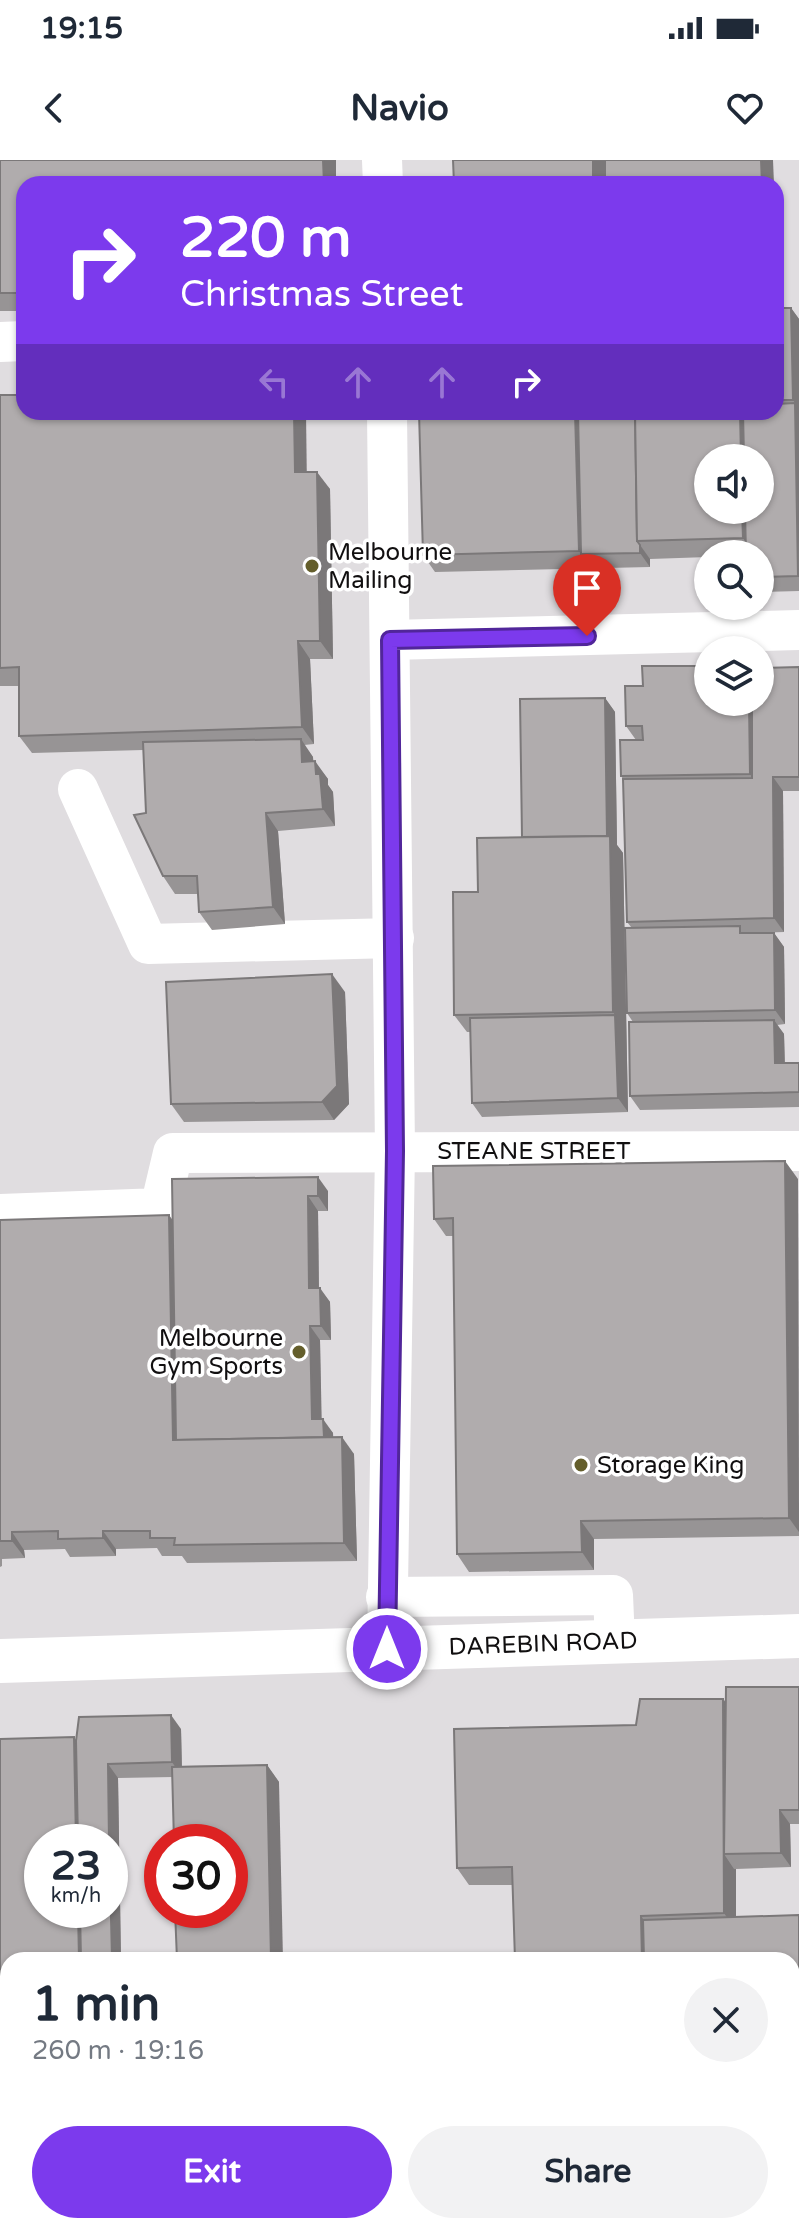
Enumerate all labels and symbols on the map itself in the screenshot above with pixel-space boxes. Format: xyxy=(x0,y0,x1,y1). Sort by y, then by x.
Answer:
place label: Melbourne Mailing xyxy=(328,538,452,595)
pin xyxy=(553,554,621,636)
marker: Melbourne Mailing xyxy=(303,557,321,575)
street label: STEANE STREET xyxy=(437,1137,631,1166)
place label: Melbourne Gym Sports xyxy=(149,1324,283,1381)
marker: Melbourne Gym Sports xyxy=(290,1343,308,1361)
place label: Storage King xyxy=(597,1451,744,1480)
marker: Storage King xyxy=(572,1456,590,1474)
position arrow xyxy=(345,1607,429,1691)
street label: DAREBIN ROAD xyxy=(448,1626,638,1662)
speed limit sign: 30 xyxy=(144,1824,248,1928)

